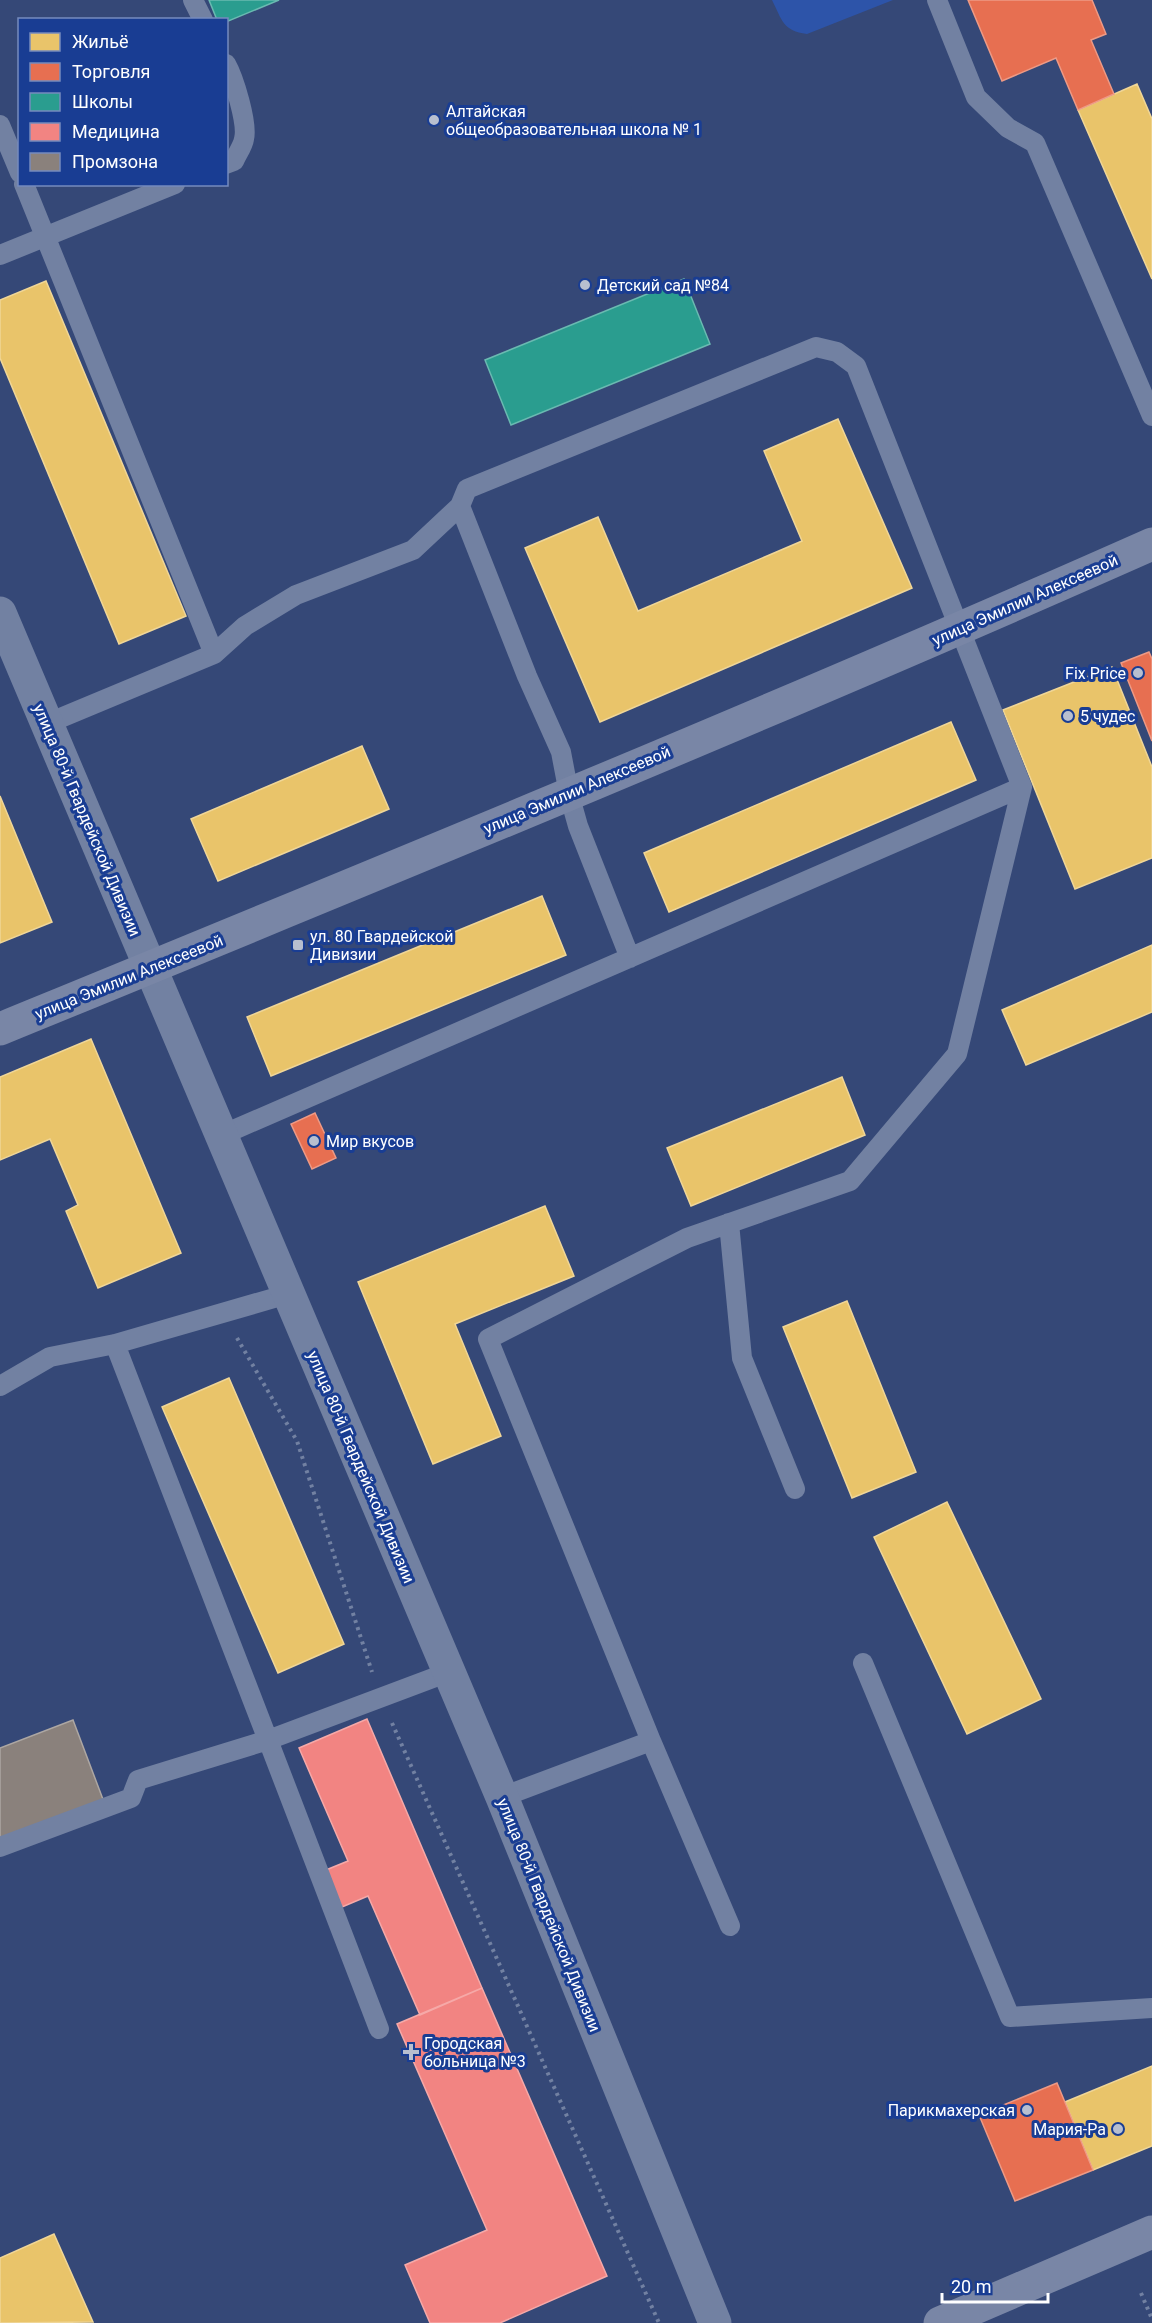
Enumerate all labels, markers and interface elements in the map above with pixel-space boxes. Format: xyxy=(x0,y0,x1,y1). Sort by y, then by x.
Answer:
legend xyxy=(18,18,228,186)
text: Жильё xyxy=(72,31,128,52)
text: Торговля xyxy=(72,61,150,82)
text: Школы xyxy=(72,91,133,112)
place label: Алтайская общеобразовательная школа № 1 xyxy=(446,102,702,139)
marker: Алтайская общеобразовательная школа № 1 xyxy=(427,113,441,127)
text: Медицина xyxy=(72,121,160,142)
text: Промзона xyxy=(72,151,158,172)
place label: Детский сад №84 xyxy=(597,276,729,295)
marker: Детский сад №84 xyxy=(578,278,592,292)
street label: улица Эмилии Алексеевой xyxy=(929,550,1121,650)
place label: Fix Price xyxy=(1065,664,1126,683)
marker: Fix Price xyxy=(1131,666,1145,680)
street label: улица 80-й Гвардейской Дивизии xyxy=(29,701,145,939)
place label: 5 чудес xyxy=(1080,707,1135,726)
marker: 5 чудес xyxy=(1061,709,1075,723)
street label: улица Эмилии Алексеевой xyxy=(481,742,673,838)
place label: ул. 80 Гвардейской Дивизии xyxy=(310,927,453,964)
street label: улица Эмилии Алексеевой xyxy=(32,931,226,1023)
marker: ул. 80 Гвардейской Дивизии xyxy=(291,938,305,952)
place label: Мир вкусов xyxy=(326,1132,414,1151)
marker: Мир вкусов xyxy=(307,1134,321,1148)
street label: улица 80-й Гвардейской Дивизии xyxy=(303,1348,419,1586)
street label: улица 80-й Гвардейской Дивизии xyxy=(493,1795,605,2035)
place label: Городская больница №3 xyxy=(424,2034,526,2071)
marker: Городская больница №3 xyxy=(402,2043,420,2061)
place label: Парикмахерская xyxy=(888,2101,1015,2120)
marker: Парикмахерская xyxy=(1020,2103,1034,2117)
place label: Мария-Ра xyxy=(1033,2120,1106,2139)
marker: Мария-Ра xyxy=(1111,2122,1125,2136)
scale bar xyxy=(942,2266,1048,2304)
text: 20 m xyxy=(951,2276,991,2297)

